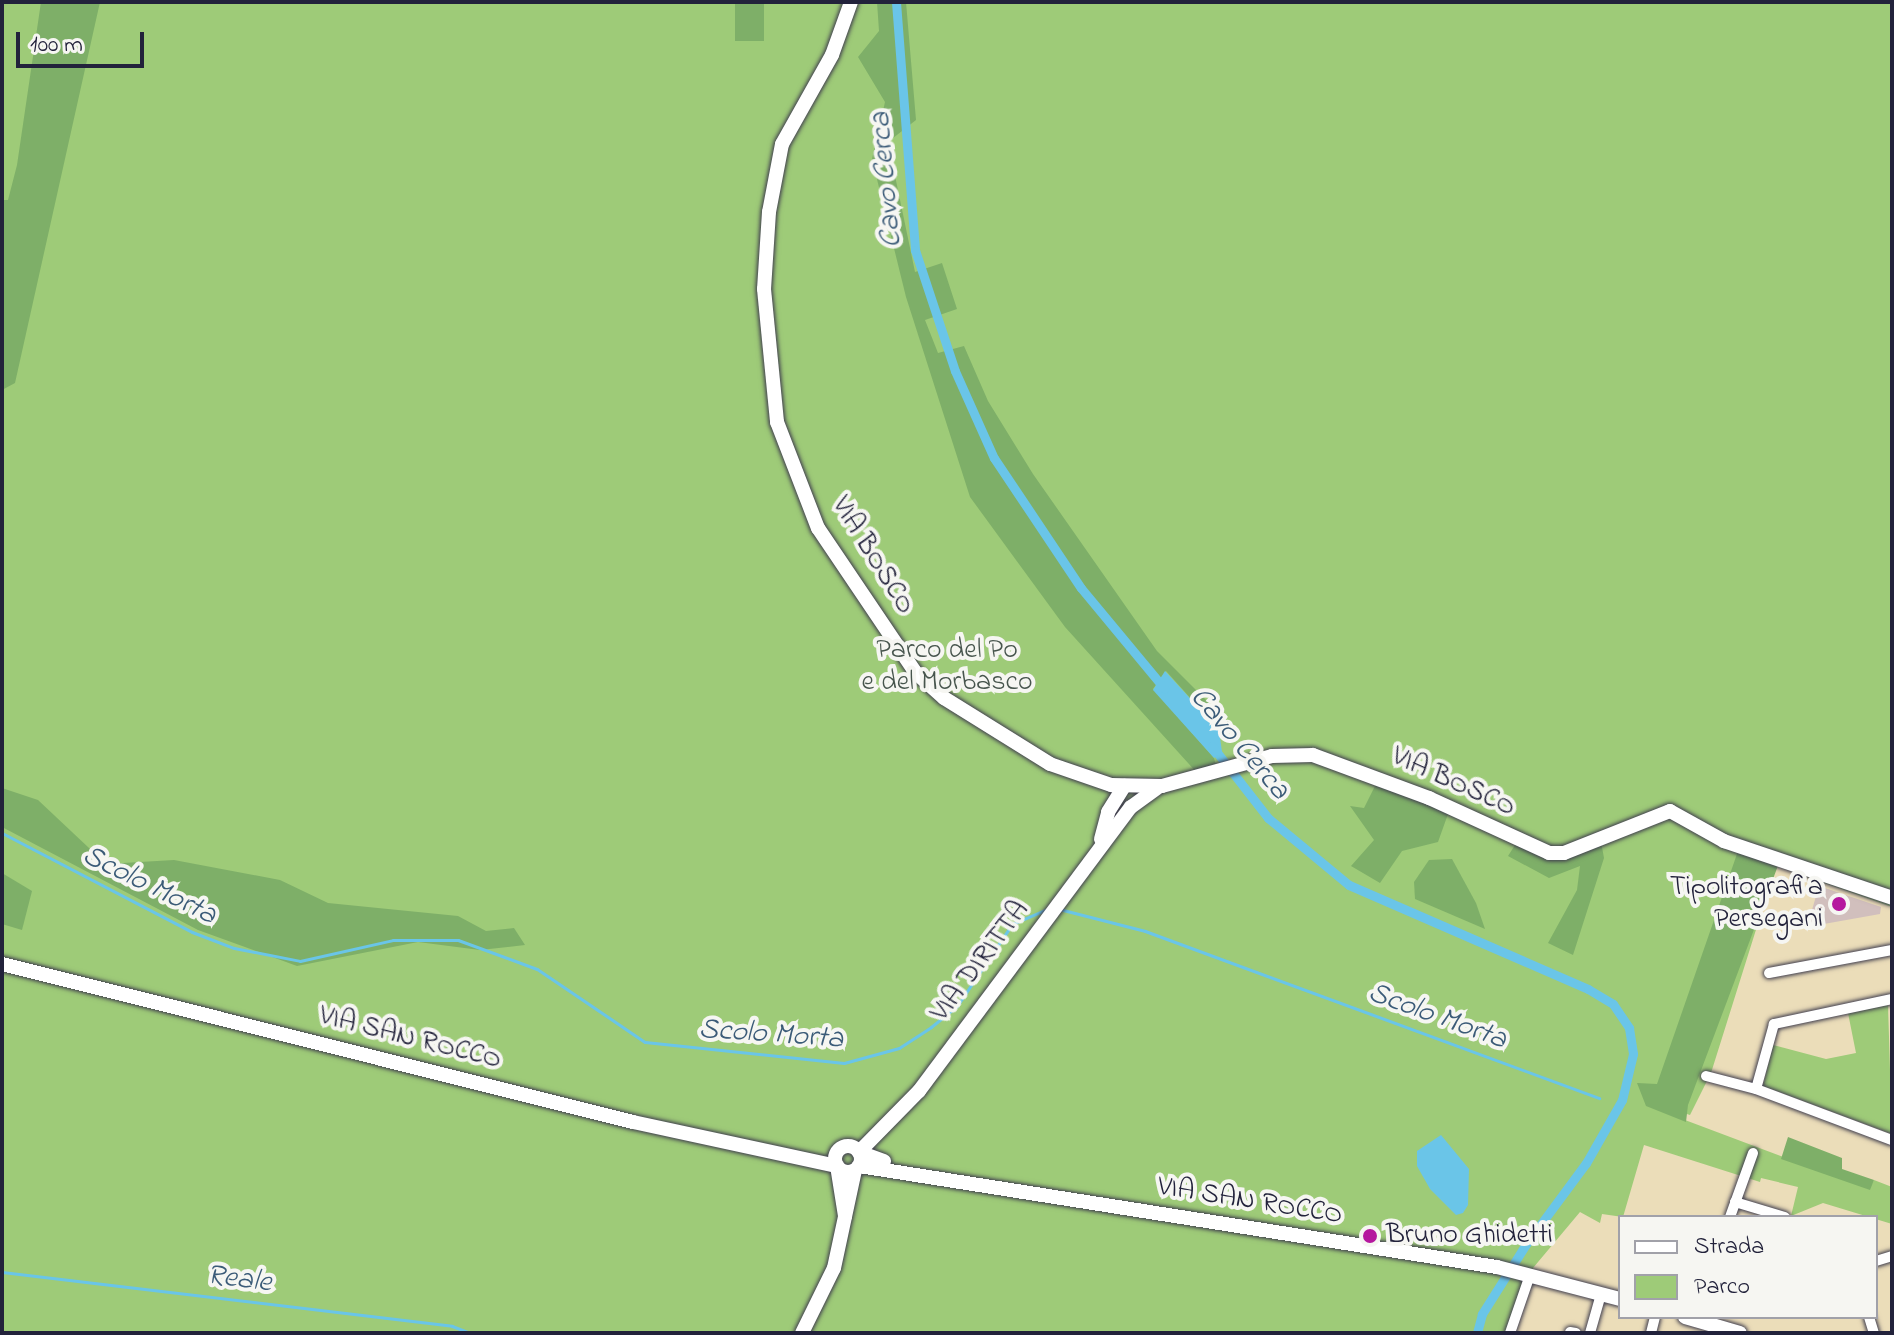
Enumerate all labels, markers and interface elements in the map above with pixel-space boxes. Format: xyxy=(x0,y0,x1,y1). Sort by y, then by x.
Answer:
scale bar xyxy=(20,16,148,66)
text: 100 m xyxy=(30,28,83,63)
water label: Cavo Cerca xyxy=(863,111,911,249)
street label: VIA BOSCO xyxy=(823,491,921,621)
park label: Parco del Po e del Morbasco xyxy=(862,634,1032,700)
water label: Cavo Cerca xyxy=(1181,680,1297,808)
street label: VIA BOSCO xyxy=(1386,741,1520,825)
water label: Scolo Morta xyxy=(76,838,222,934)
place label: Tipolitografia Persegani xyxy=(1670,871,1823,937)
street label: VIA DIRITTA xyxy=(925,895,1037,1029)
marker: Tipolitografia Persegani xyxy=(1830,895,1848,913)
water label: Scolo Morta xyxy=(1363,975,1511,1059)
street label: VIA SAN ROCCO xyxy=(315,1000,505,1078)
water label: Scolo Morta xyxy=(698,1012,844,1058)
street label: VIA SAN ROCCO xyxy=(1155,1171,1345,1233)
legend xyxy=(1618,1215,1878,1319)
place label: Bruno Ghidetti xyxy=(1386,1219,1553,1253)
marker: Bruno Ghidetti xyxy=(1361,1227,1379,1245)
text: Strada xyxy=(1694,1230,1764,1265)
water label: Reale xyxy=(205,1258,273,1302)
text: Parco xyxy=(1694,1270,1750,1305)

